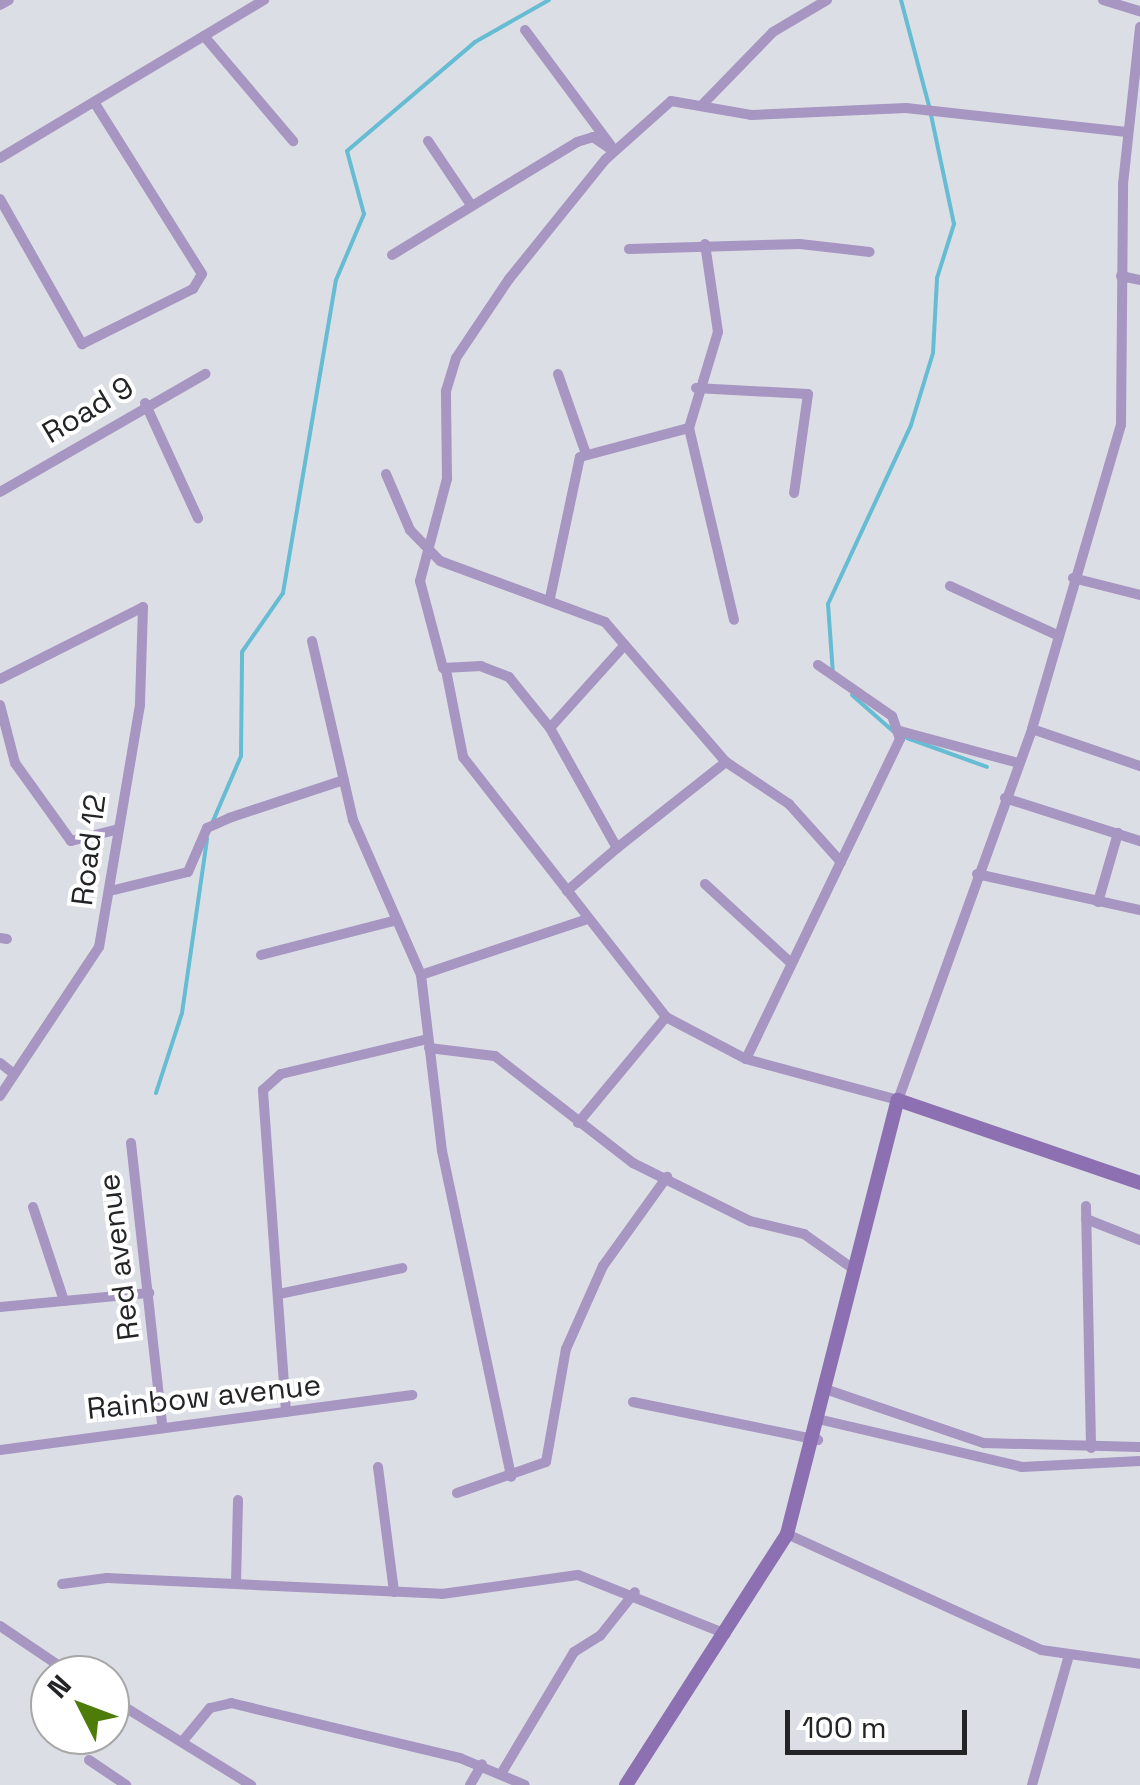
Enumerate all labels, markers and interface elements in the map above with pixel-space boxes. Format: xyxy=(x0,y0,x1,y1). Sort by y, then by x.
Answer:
street label: Road 9 xyxy=(36,369,140,451)
street label: Road 12 xyxy=(64,792,114,908)
street label: Red avenue xyxy=(91,1172,147,1342)
street label: Rainbow avenue xyxy=(85,1367,323,1427)
north arrow xyxy=(30,1655,130,1755)
text: N xyxy=(40,1667,79,1705)
scale bar xyxy=(790,1690,972,1752)
text: 100 m xyxy=(802,1708,887,1747)

